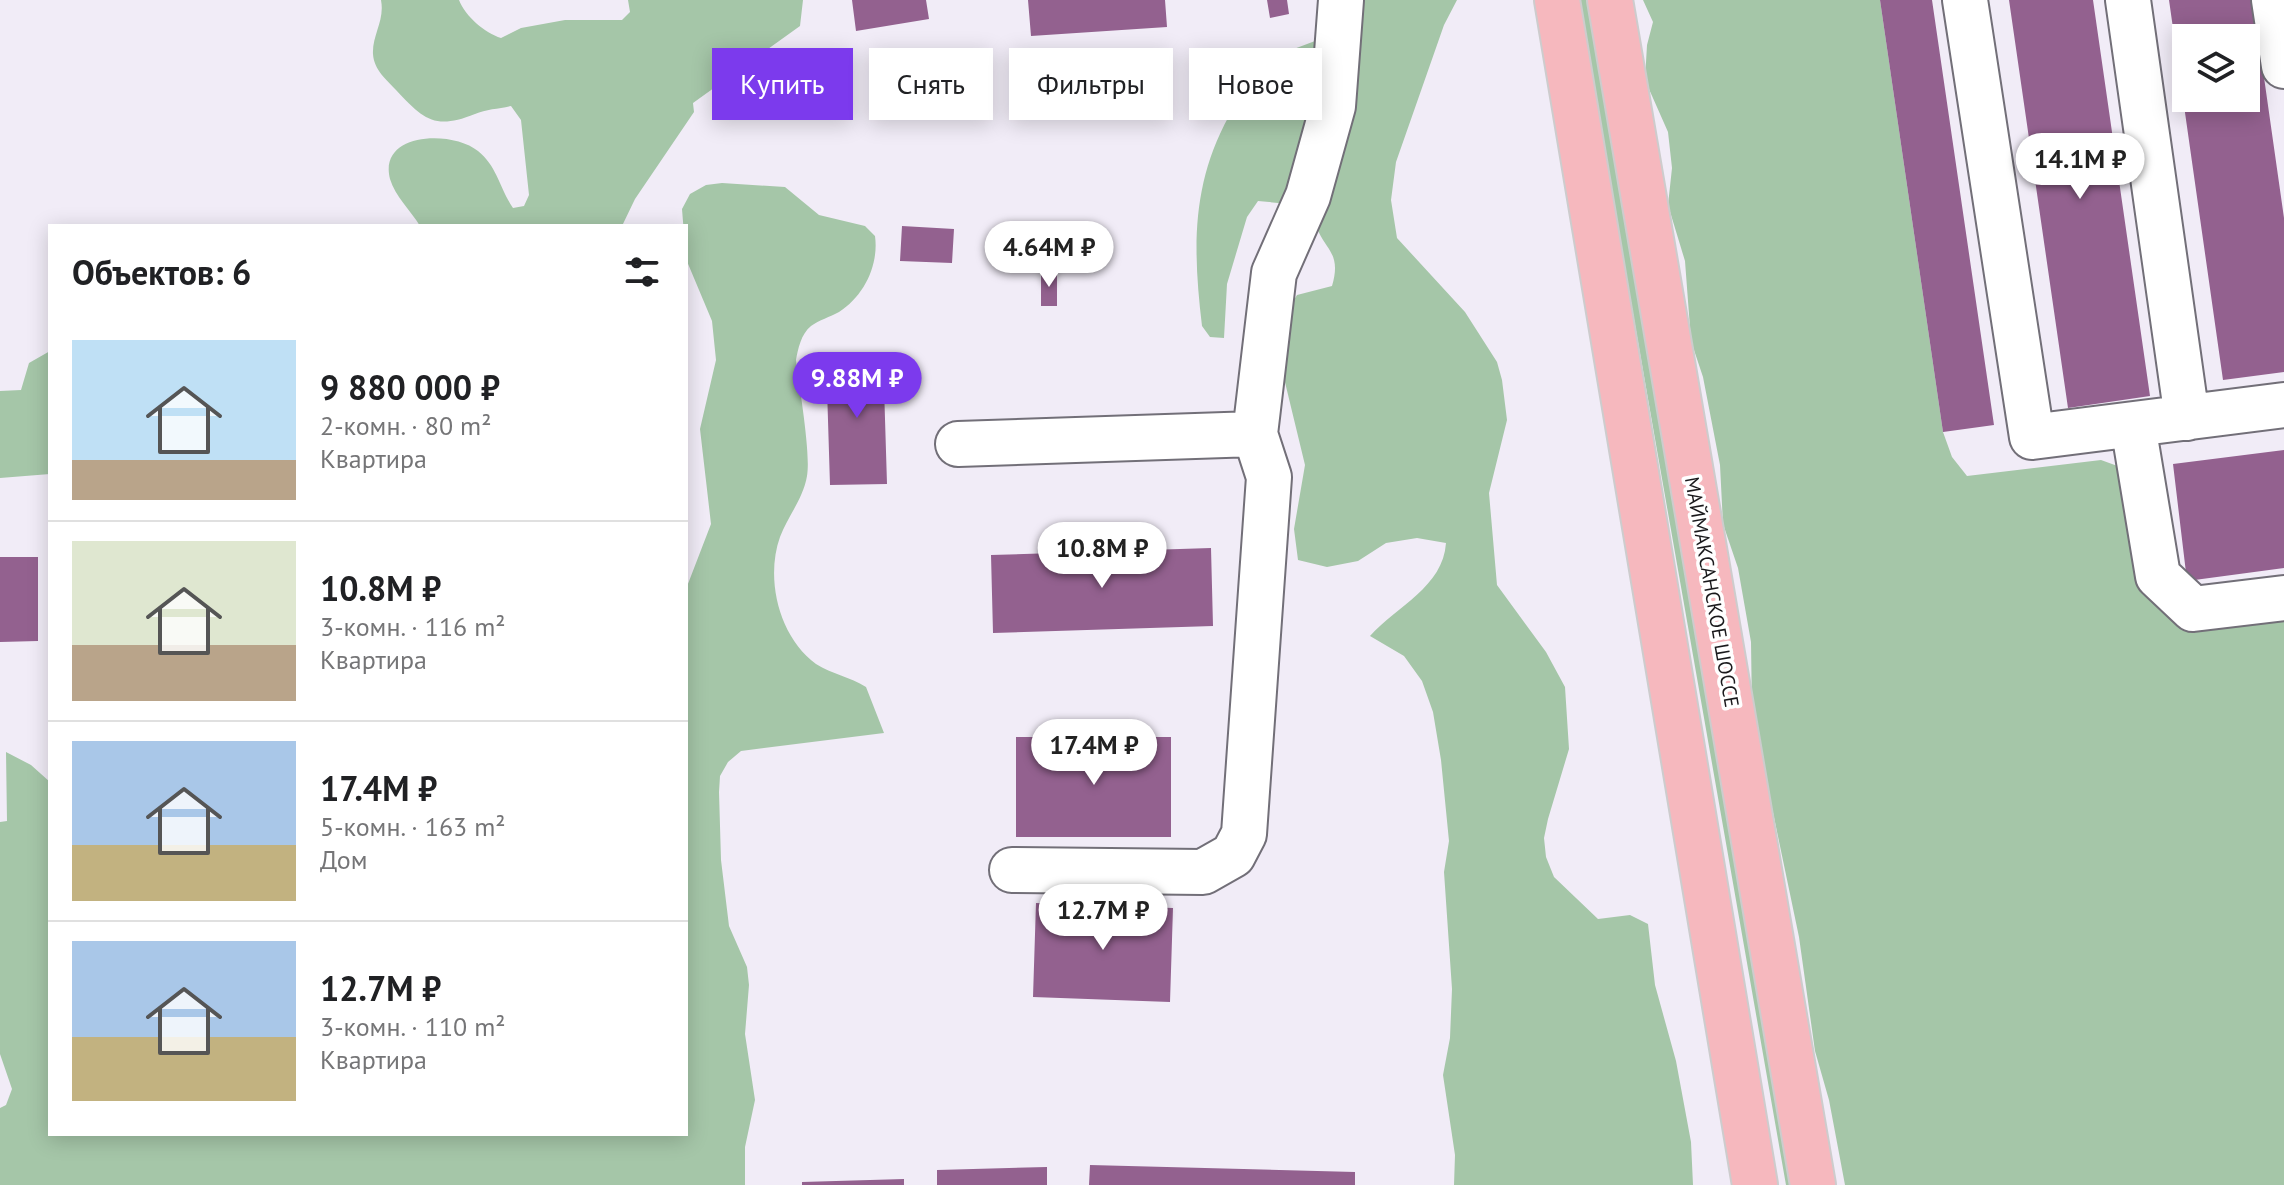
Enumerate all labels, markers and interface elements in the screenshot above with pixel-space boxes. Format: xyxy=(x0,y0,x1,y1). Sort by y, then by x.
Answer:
map controls xyxy=(2172,24,2260,112)
button: layers xyxy=(2172,24,2260,112)
chip: Купить xyxy=(712,48,853,120)
chip: Снять xyxy=(869,48,993,120)
chip: Фильтры xyxy=(1009,48,1173,120)
chip: Новое xyxy=(1189,48,1322,120)
pin: 14.1M ₽ xyxy=(2006,133,2154,201)
text: 14.1M ₽ xyxy=(2034,142,2126,175)
pin: 4.64M ₽ xyxy=(975,221,1123,289)
text: 4.64M ₽ xyxy=(1003,230,1095,263)
text: Объектов: 6 xyxy=(72,250,251,294)
icon: filters xyxy=(620,250,664,294)
pin: 9.88M ₽ xyxy=(783,352,931,420)
text: 9.88M ₽ xyxy=(811,361,903,394)
text: 9 880 000 ₽ xyxy=(320,365,500,409)
icon: home xyxy=(136,372,232,468)
text: 2-комн. · 80 m² xyxy=(320,409,491,442)
text: Квартира xyxy=(320,442,427,475)
street label: МАЙМАКСАНСКОЕ ШОССЕ xyxy=(1679,475,1745,709)
pin: 10.8M ₽ xyxy=(1028,522,1176,590)
text: 10.8M ₽ xyxy=(1056,531,1148,564)
text: 10.8M ₽ xyxy=(320,566,441,610)
icon: home xyxy=(136,573,232,669)
text: 3-комн. · 116 m² xyxy=(320,610,506,643)
text: Квартира xyxy=(320,643,427,676)
pin: 17.4M ₽ xyxy=(1020,719,1168,787)
text: 17.4M ₽ xyxy=(1049,728,1139,761)
text: 17.4M ₽ xyxy=(320,766,437,810)
icon: home xyxy=(136,773,232,869)
text: 5-комн. · 163 m² xyxy=(320,810,506,843)
text: Дом xyxy=(320,843,368,876)
pin: 12.7M ₽ xyxy=(1029,884,1177,952)
text: 12.7M ₽ xyxy=(1057,893,1149,926)
text: 12.7M ₽ xyxy=(320,966,441,1010)
icon: home xyxy=(136,973,232,1069)
text: 3-комн. · 110 m² xyxy=(320,1010,506,1043)
text: Квартира xyxy=(320,1043,427,1076)

